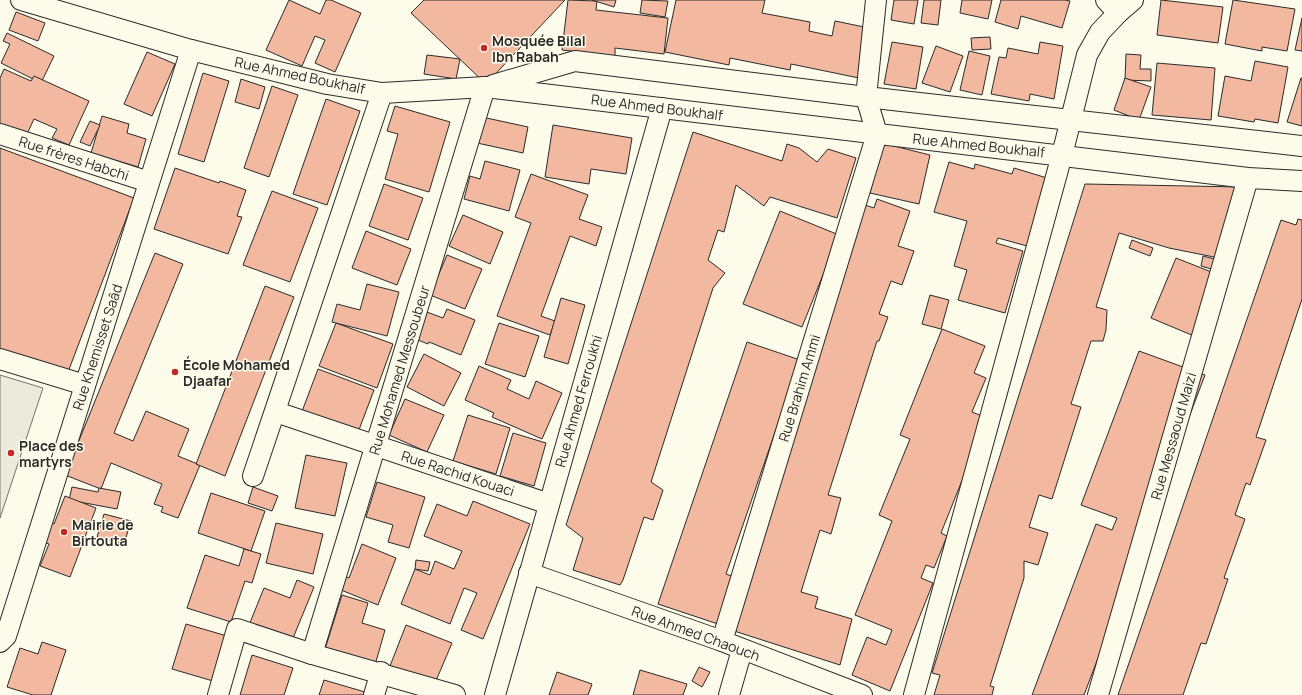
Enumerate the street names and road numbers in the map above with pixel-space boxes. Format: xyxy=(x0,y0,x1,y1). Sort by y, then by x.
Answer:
street label: Rue Ahmed Boukhalf xyxy=(233,52,367,98)
street label: Rue Ahmed Boukhalf xyxy=(590,89,724,125)
street label: Rue Ahmed Boukhalf xyxy=(912,129,1046,161)
street label: Rue frères Habchi xyxy=(17,131,131,185)
street label: Rue Khemisset Saâd xyxy=(68,281,126,413)
street label: Rue Mohamed Messoubeur xyxy=(364,283,434,457)
street label: Rue Brahim Ammi xyxy=(774,332,824,444)
street label: Rue Ahmed Ferroukhi xyxy=(550,333,606,469)
street label: Rue Messaoud Maizi xyxy=(1146,370,1200,502)
street label: Rue Rachid Kouaci xyxy=(399,446,517,500)
street label: Rue Ahmed Chaouch xyxy=(629,601,763,665)

